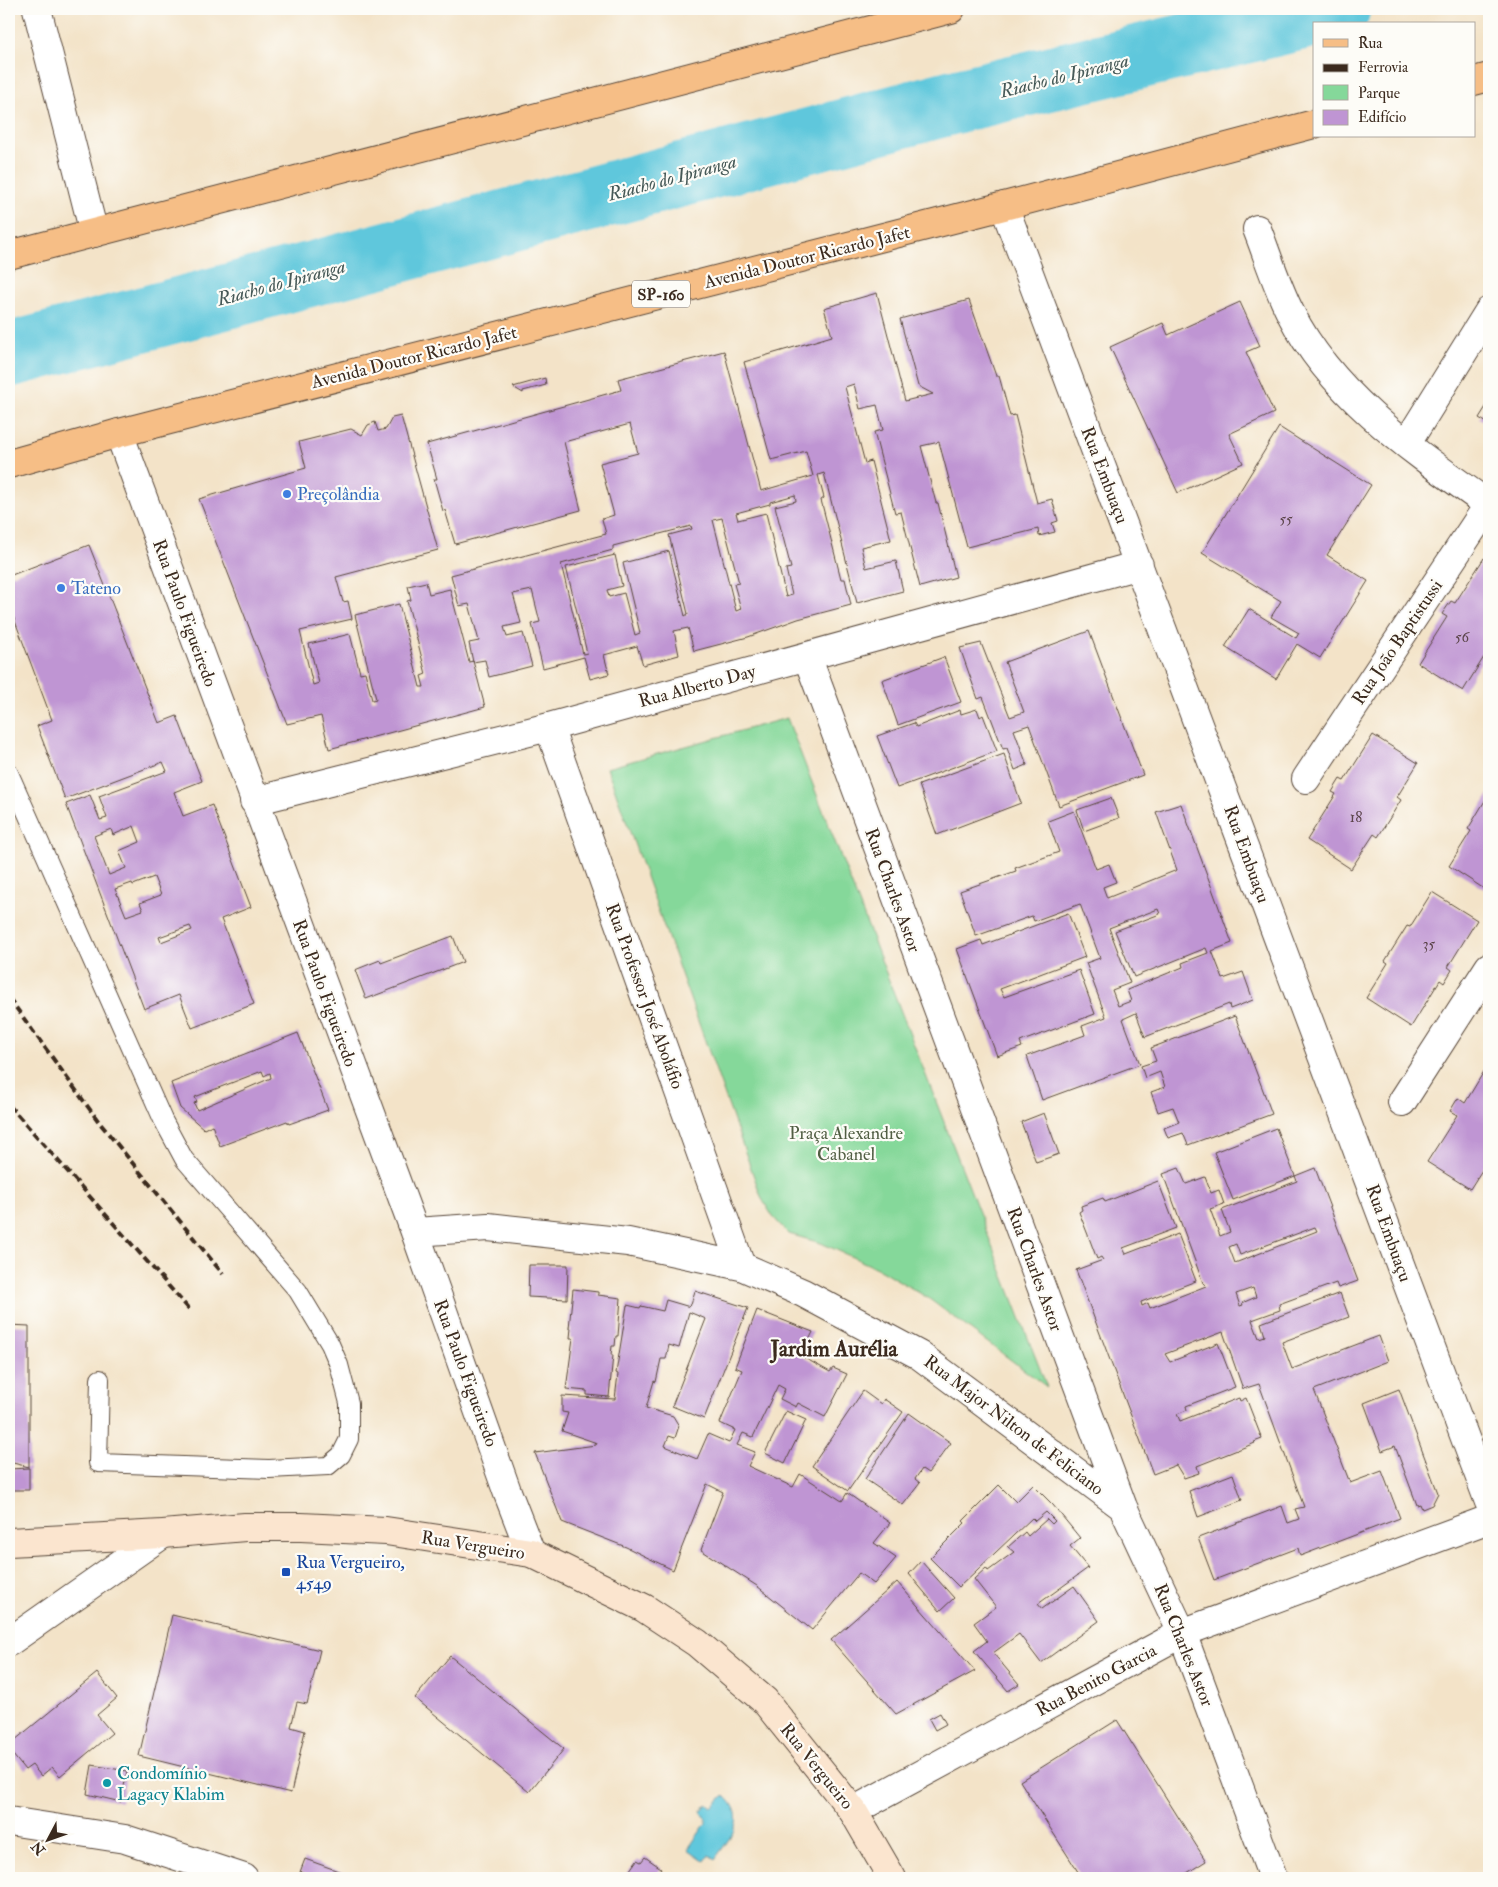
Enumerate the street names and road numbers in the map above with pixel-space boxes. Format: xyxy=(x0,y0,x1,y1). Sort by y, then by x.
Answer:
street label: Avenida Doutor Ricardo Jafet xyxy=(701,221,913,294)
road number: SP-160 xyxy=(632,280,690,308)
street label: Avenida Doutor Ricardo Jafet xyxy=(308,321,520,394)
street label: Rua Embuaçu xyxy=(1075,423,1134,527)
street label: Rua Paulo Figueiredo xyxy=(147,536,222,690)
street label: Rua João Baptistussi xyxy=(1347,575,1448,709)
street label: Rua Alberto Day xyxy=(636,660,759,713)
street label: Rua Embuaçu xyxy=(1218,802,1275,906)
street label: Rua Charles Astor xyxy=(859,825,926,956)
street label: Rua Professor José Aboláfio xyxy=(600,900,689,1093)
street label: Rua Paulo Figueiredo xyxy=(287,916,362,1070)
street label: Rua Embuaçu xyxy=(1360,1181,1417,1285)
street label: Rua Charles Astor xyxy=(1001,1204,1068,1335)
street label: Rua Paulo Figueiredo xyxy=(428,1296,503,1450)
street label: Rua Major Nilton de Feliciano xyxy=(919,1350,1108,1501)
street label: Rua Vergueiro xyxy=(419,1526,527,1565)
street label: Rua Charles Astor xyxy=(1148,1580,1219,1710)
street label: Rua Benito Garcia xyxy=(1032,1639,1161,1722)
street label: Rua Vergueiro xyxy=(775,1718,859,1814)

